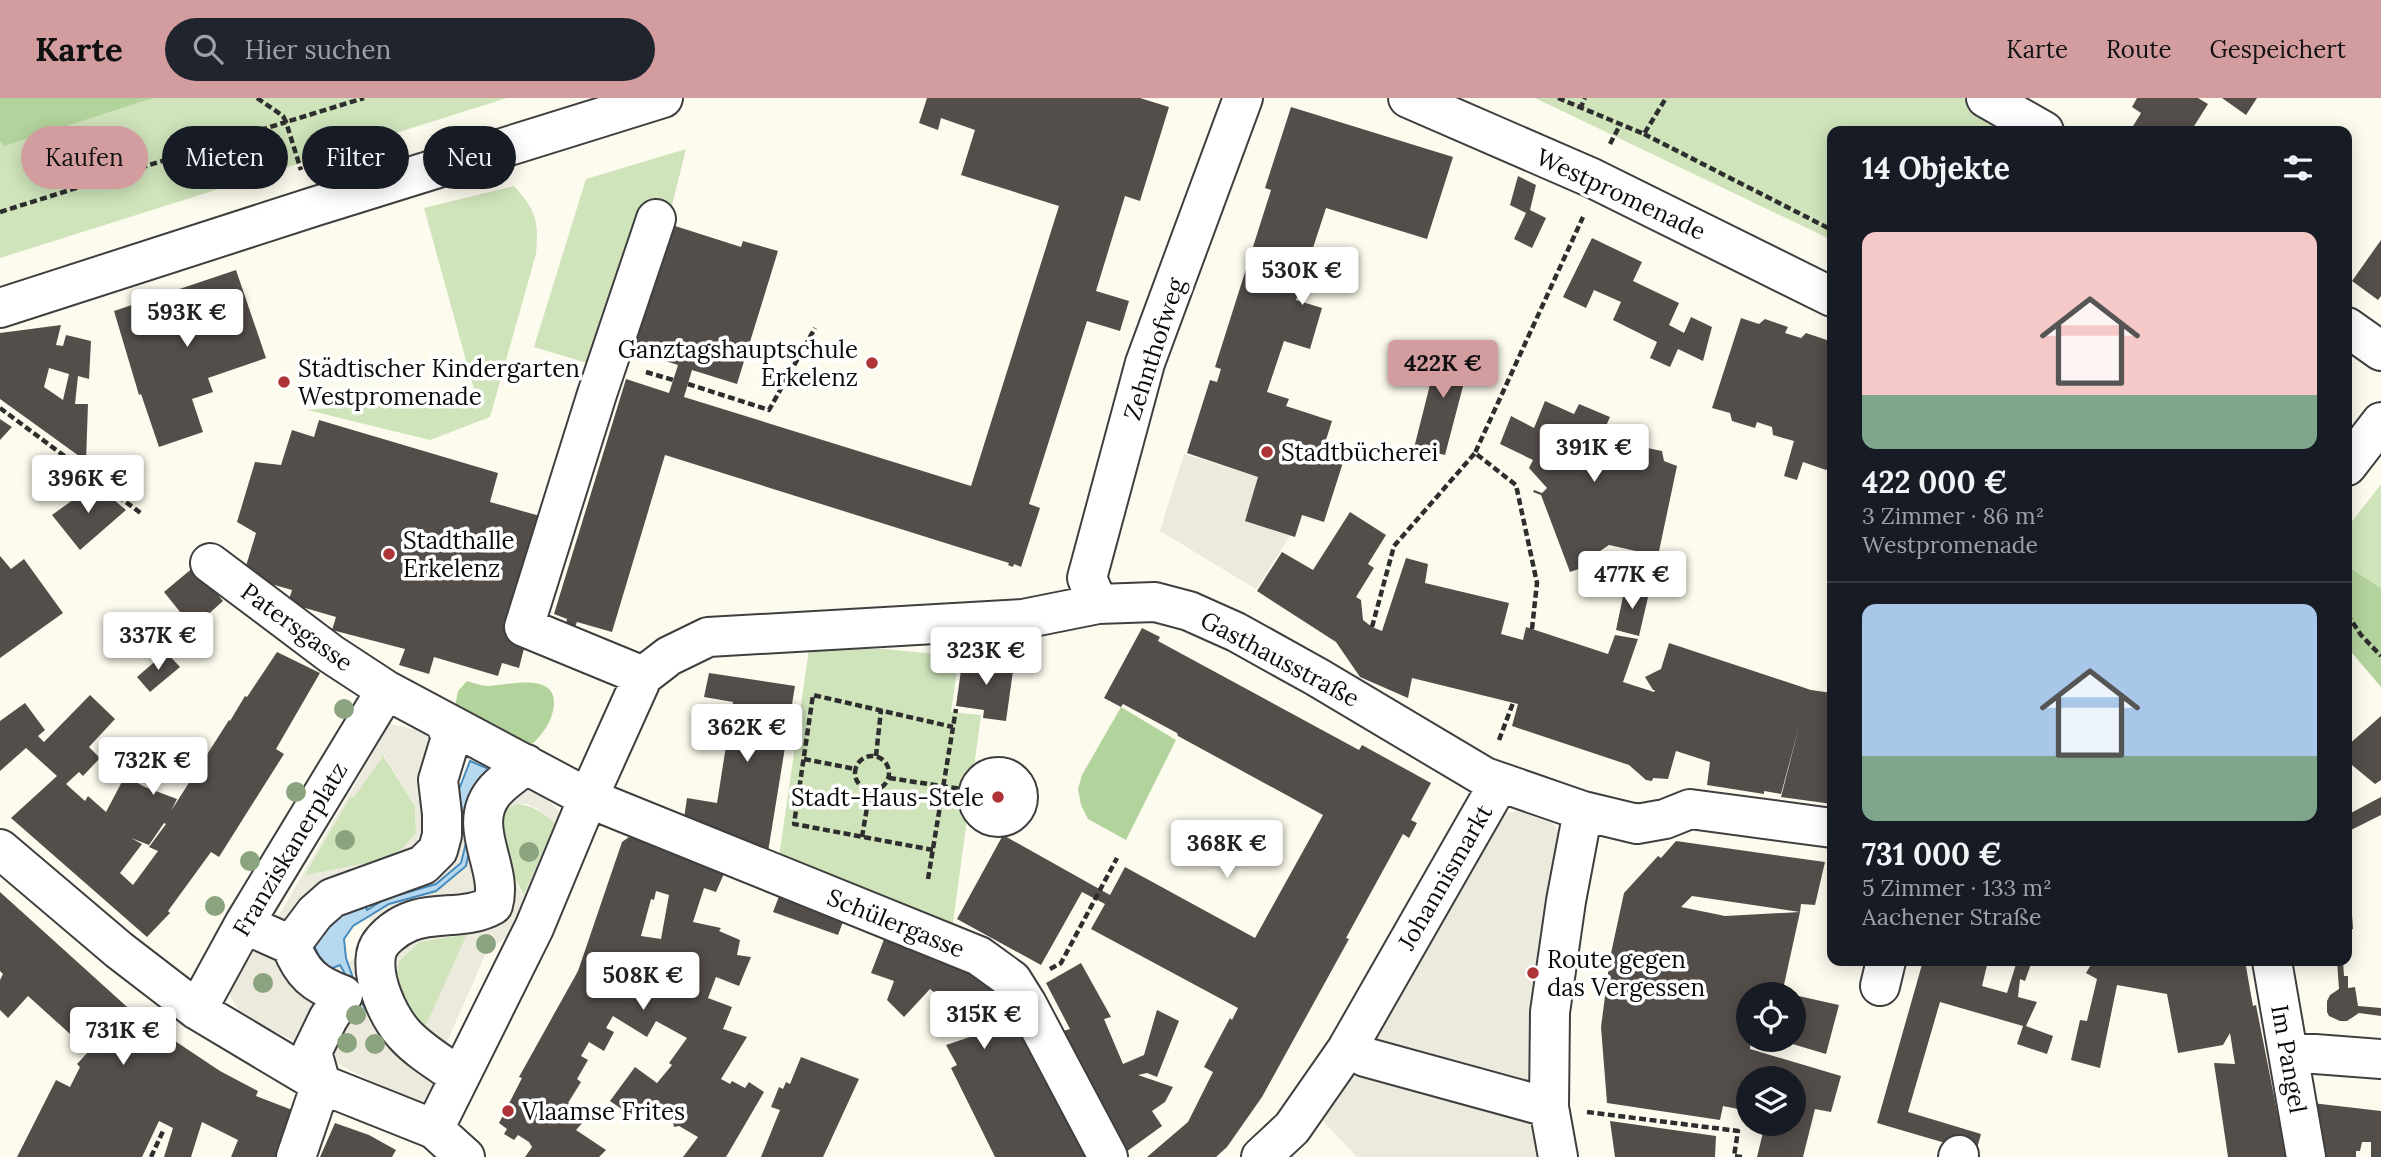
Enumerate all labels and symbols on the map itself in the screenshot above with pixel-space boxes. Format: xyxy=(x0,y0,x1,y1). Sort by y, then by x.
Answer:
street label: Westpromenade xyxy=(1531,141,1711,247)
pin: 530K € xyxy=(1245,248,1359,307)
street label: Zehnthofweg xyxy=(1116,273,1192,424)
pin: 593K € xyxy=(130,289,244,349)
place label: Ganztagshauptschule Erkelenz xyxy=(618,334,858,393)
pin: 422K € xyxy=(1386,341,1500,400)
place label: Städtischer Kindergarten Westpromenade xyxy=(298,353,580,412)
marker: Ganztagshauptschule Erkelenz xyxy=(864,355,880,371)
marker: Städtischer Kindergarten Westpromenade xyxy=(276,374,292,390)
pin: 391K € xyxy=(1537,424,1651,484)
place label: Stadtbücherei xyxy=(1281,437,1438,468)
marker: Stadtbücherei xyxy=(1259,444,1275,460)
pin: 396K € xyxy=(31,456,145,515)
place label: Stadthalle Erkelenz xyxy=(403,525,515,584)
marker: Stadthalle Erkelenz xyxy=(381,546,397,562)
pin: 477K € xyxy=(1575,552,1689,611)
street label: Patersgasse xyxy=(235,576,359,678)
street label: Gasthausstraße xyxy=(1195,604,1365,714)
pin: 337K € xyxy=(101,612,215,672)
pin: 323K € xyxy=(929,628,1043,687)
pin: 362K € xyxy=(690,704,804,764)
pin: 732K € xyxy=(96,738,210,797)
street label: Franziskanerplatz xyxy=(226,756,354,942)
place label: Stadt-Haus-Stele xyxy=(791,782,984,813)
marker: Stadt-Haus-Stele xyxy=(990,789,1006,805)
street label: Johannismarkt xyxy=(1390,798,1500,956)
pin: 368K € xyxy=(1170,820,1284,880)
street label: Schülergasse xyxy=(823,881,969,965)
place label: Route gegen das Vergessen xyxy=(1547,944,1705,1003)
pin: 508K € xyxy=(586,953,700,1012)
marker: Route gegen das Vergessen xyxy=(1525,965,1541,981)
pin: 315K € xyxy=(927,992,1041,1051)
street label: Im Pangel xyxy=(2264,1002,2314,1116)
pin: 731K € xyxy=(66,1007,180,1067)
place label: Vlaamse Frites xyxy=(521,1096,685,1127)
marker: Vlaamse Frites xyxy=(500,1103,516,1119)

